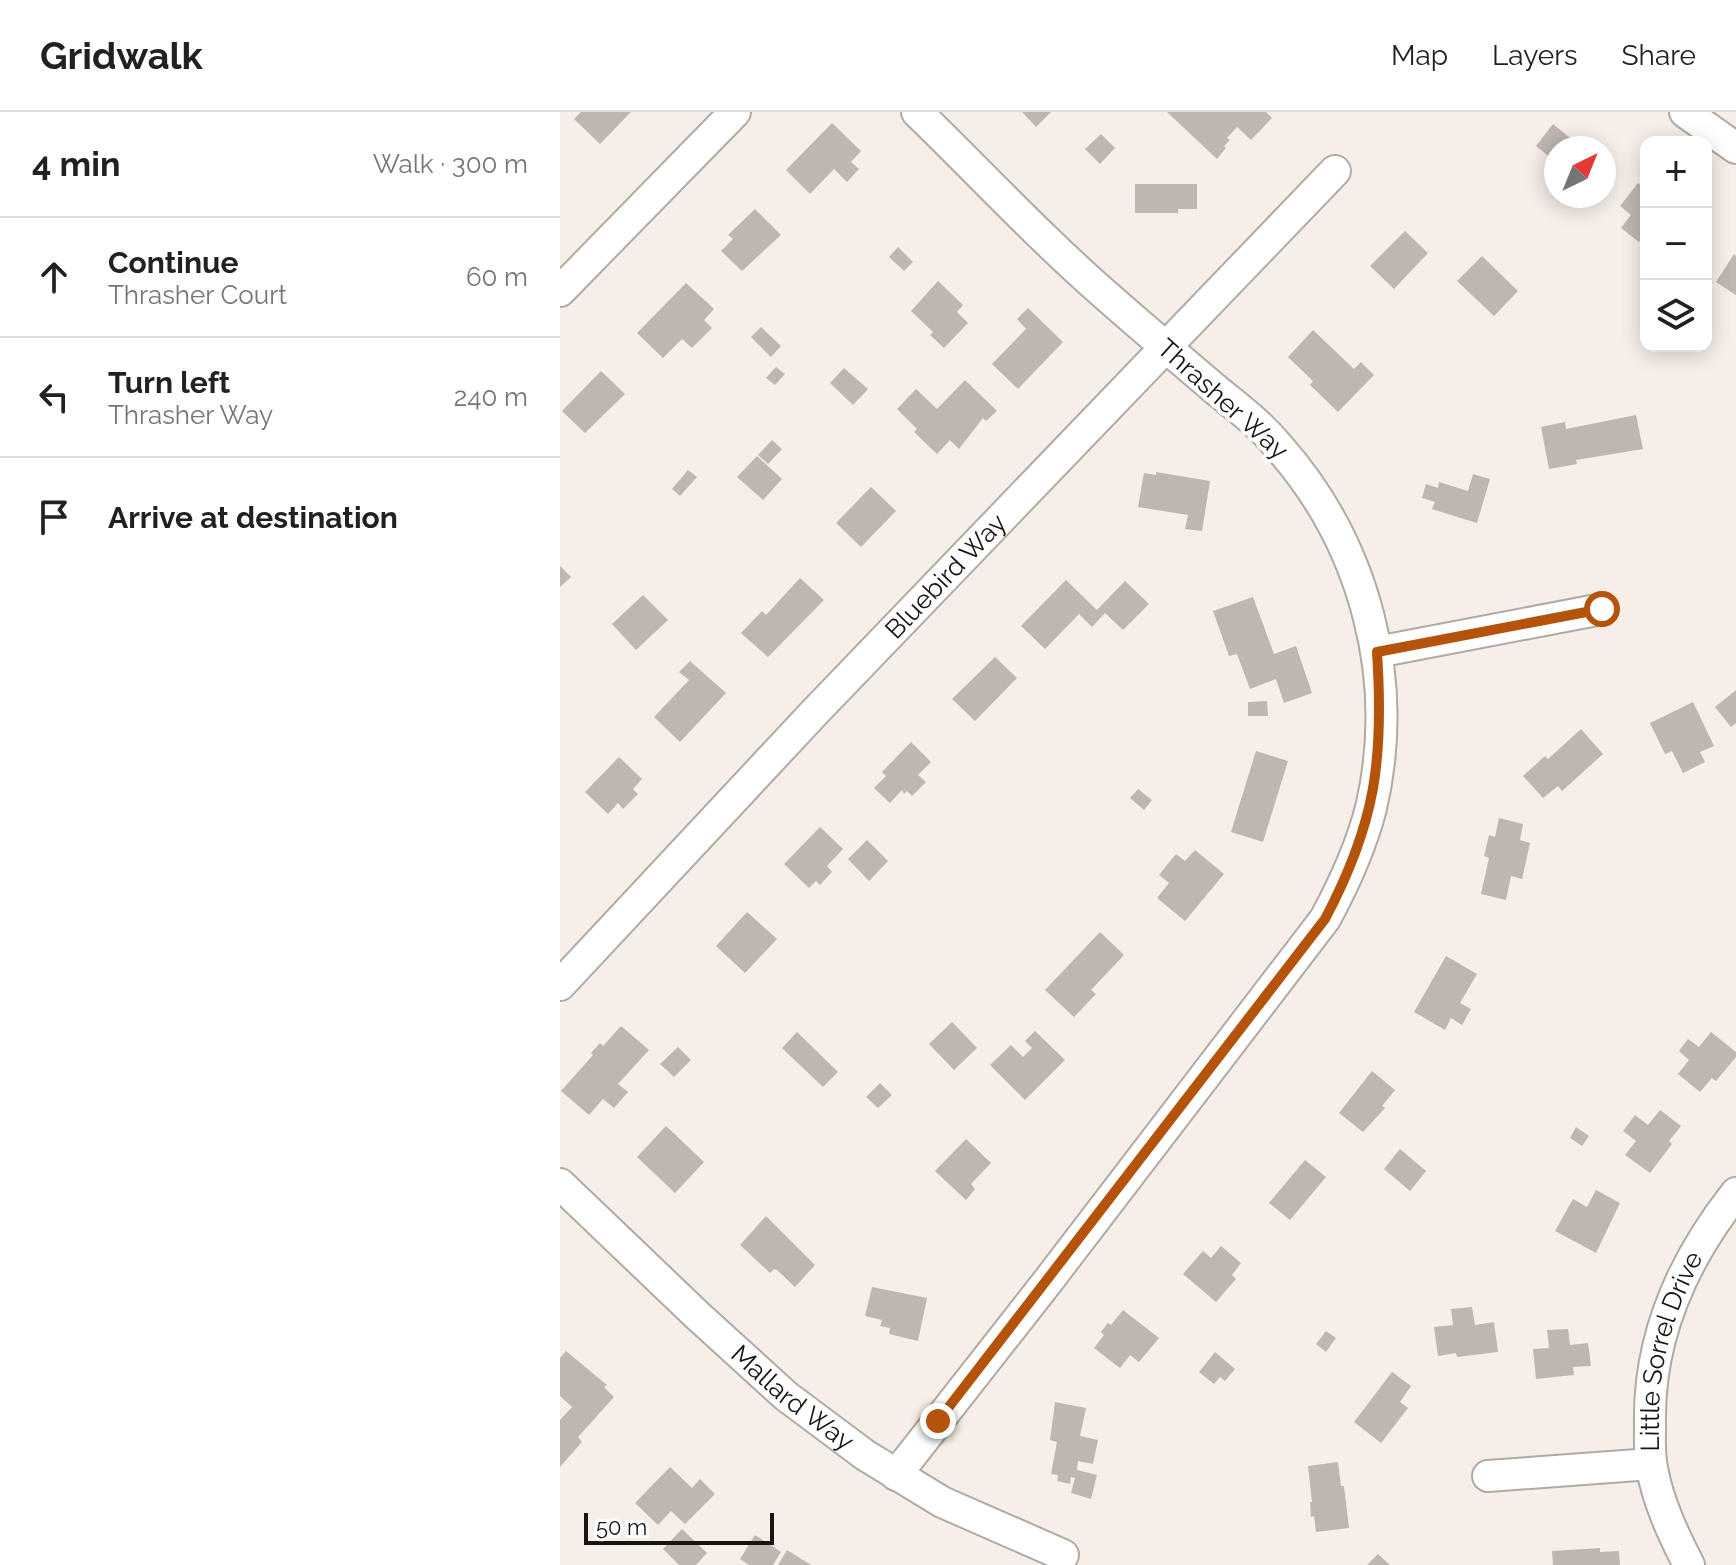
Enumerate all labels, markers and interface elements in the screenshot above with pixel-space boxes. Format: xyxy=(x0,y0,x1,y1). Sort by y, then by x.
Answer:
text: Gridwalk xyxy=(40,33,203,78)
text: Map xyxy=(1391,39,1448,72)
text: Layers xyxy=(1492,39,1578,72)
text: Share xyxy=(1622,39,1696,72)
north arrow xyxy=(1544,136,1616,208)
map controls xyxy=(1640,136,1712,352)
button: + xyxy=(1640,136,1712,208)
text: 4 min xyxy=(32,144,120,184)
text: Walk · 300 m xyxy=(373,149,528,179)
button: − xyxy=(1640,208,1712,280)
text: Continue xyxy=(108,245,239,280)
icon: ahead xyxy=(32,255,76,299)
text: 60 m xyxy=(466,262,528,292)
text: Thrasher Court xyxy=(108,280,287,310)
button: layers xyxy=(1640,280,1712,352)
street label: Thrasher Way xyxy=(1152,333,1294,465)
text: Turn left xyxy=(108,365,230,400)
icon: left xyxy=(32,375,76,419)
text: 240 m xyxy=(454,382,528,412)
text: Thrasher Way xyxy=(108,400,273,430)
icon: arrive xyxy=(32,495,76,539)
text: Arrive at destination xyxy=(108,500,398,535)
street label: Bluebird Way xyxy=(879,508,1012,645)
route start xyxy=(1584,591,1620,627)
street label: Little Sorrel Drive xyxy=(1635,1246,1709,1452)
street label: Mallard Way xyxy=(725,1339,860,1456)
route end xyxy=(920,1403,956,1439)
scale bar xyxy=(584,1509,774,1545)
text: 50 m xyxy=(596,1514,647,1540)

